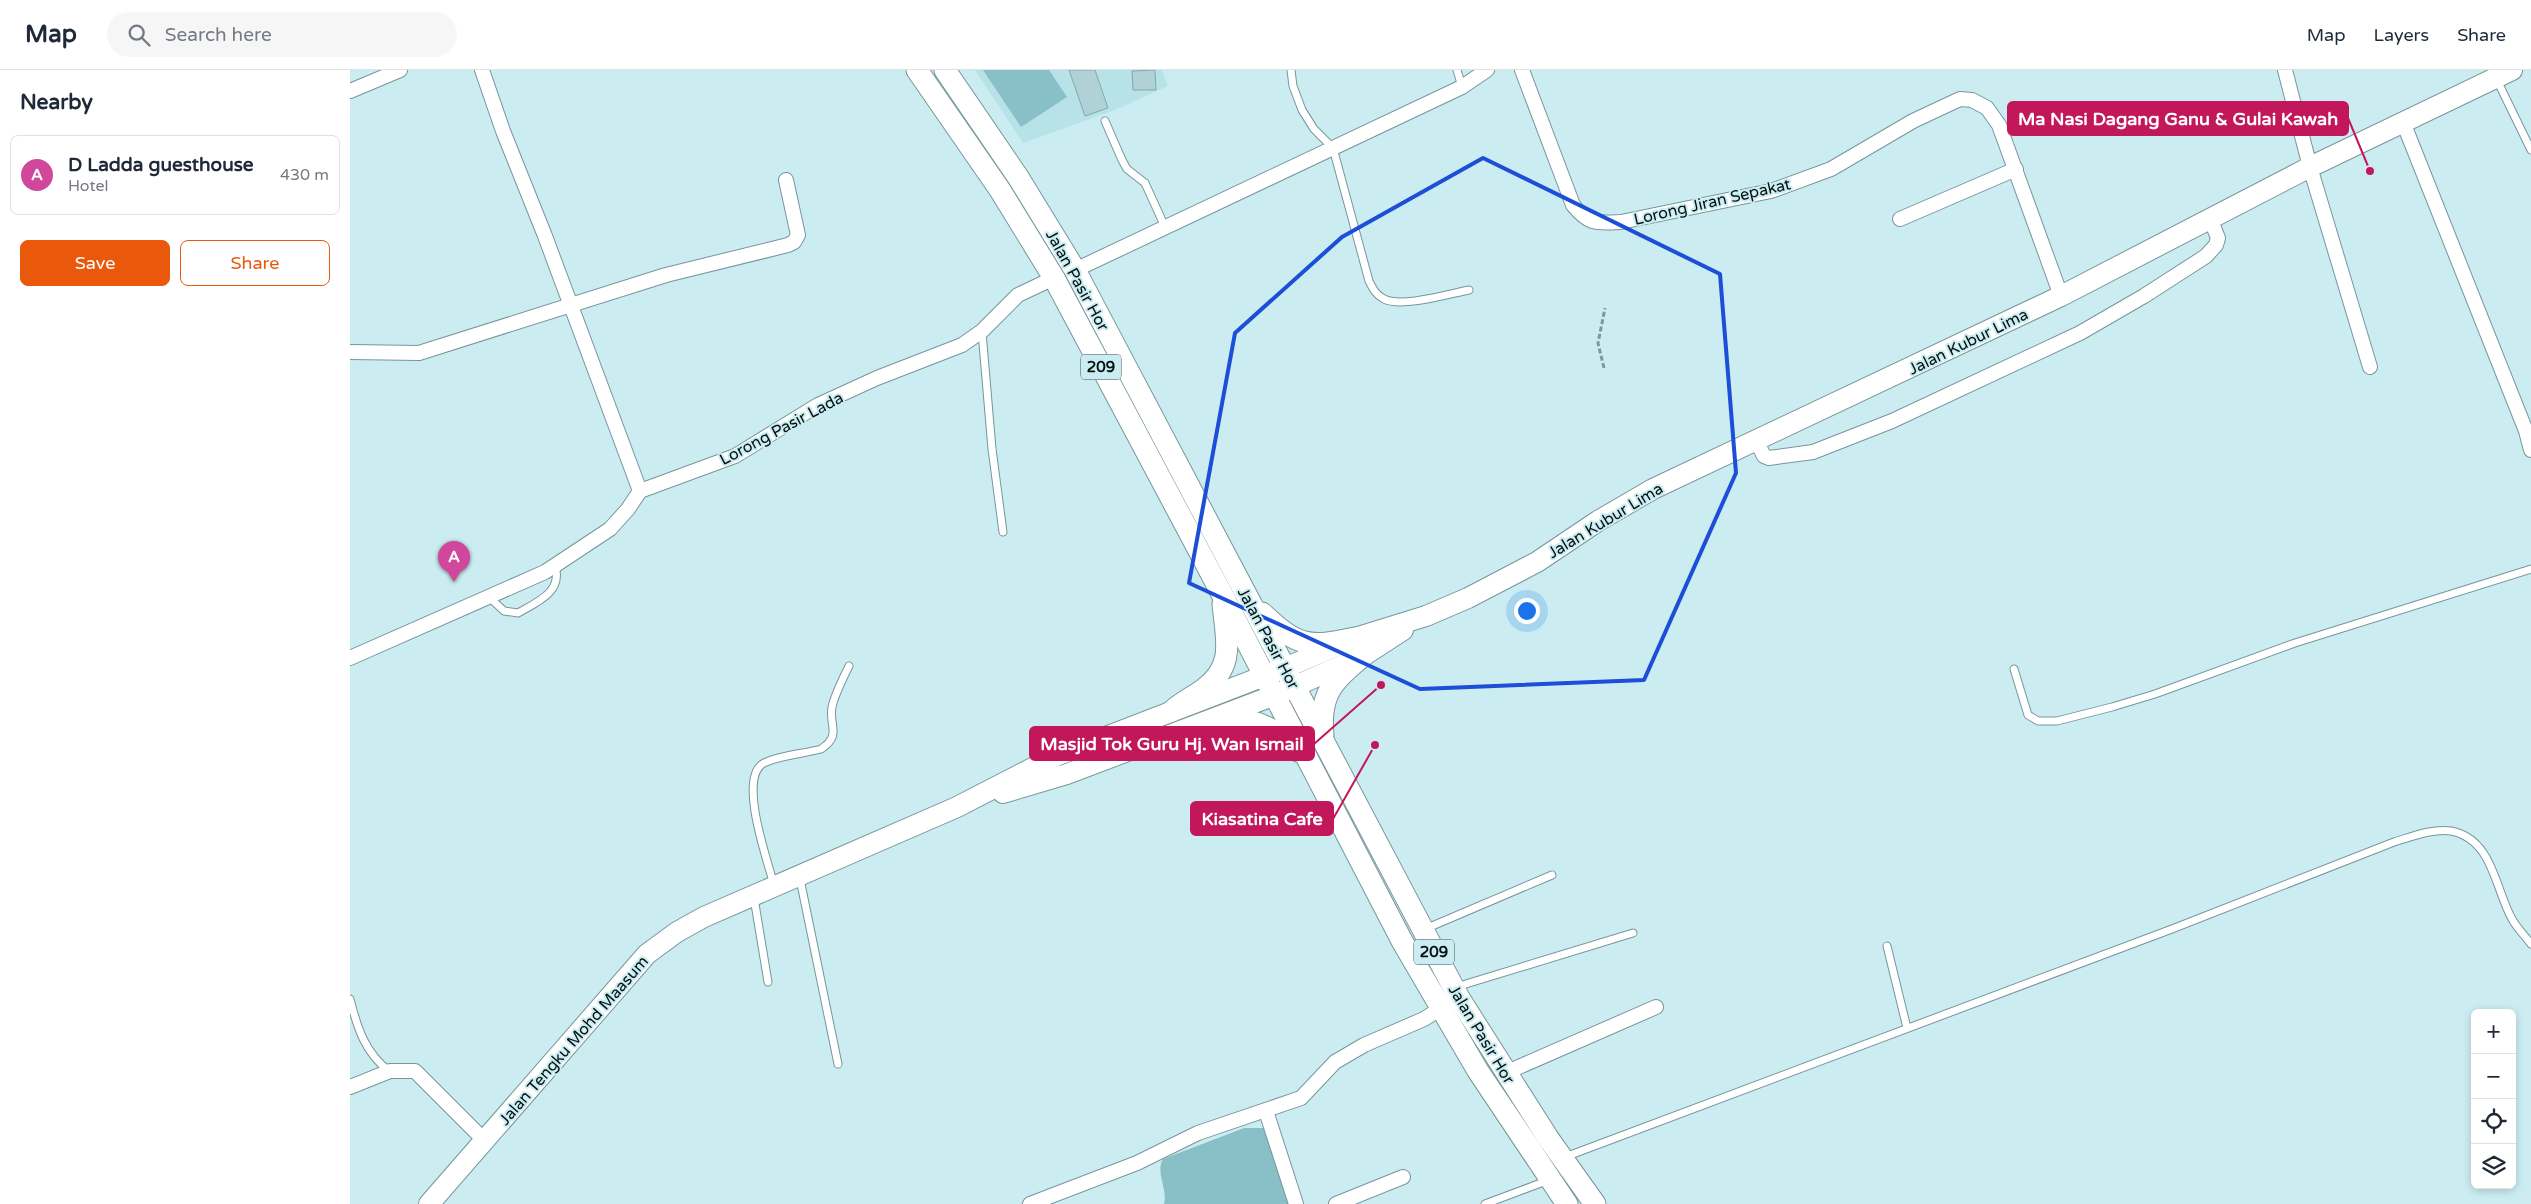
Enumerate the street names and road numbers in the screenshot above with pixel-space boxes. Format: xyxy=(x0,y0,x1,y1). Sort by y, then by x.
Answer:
street label: Lorong Jiran Sepakat xyxy=(1632,174,1793,230)
street label: Jalan Pasir Hor xyxy=(1041,227,1114,335)
street label: Jalan Kubur Lima xyxy=(1905,304,2032,380)
road number: 209 xyxy=(1081,354,1121,380)
street label: Lorong Pasir Lada xyxy=(716,388,847,470)
street label: Jalan Kubur Lima xyxy=(1544,479,1667,563)
street label: Jalan Pasir Hor xyxy=(1233,584,1304,694)
road number: 209 xyxy=(1414,940,1454,964)
street label: Jalan Tengku Mohd Maasum xyxy=(495,952,653,1130)
street label: Jalan Pasir Hor xyxy=(1444,981,1519,1089)

